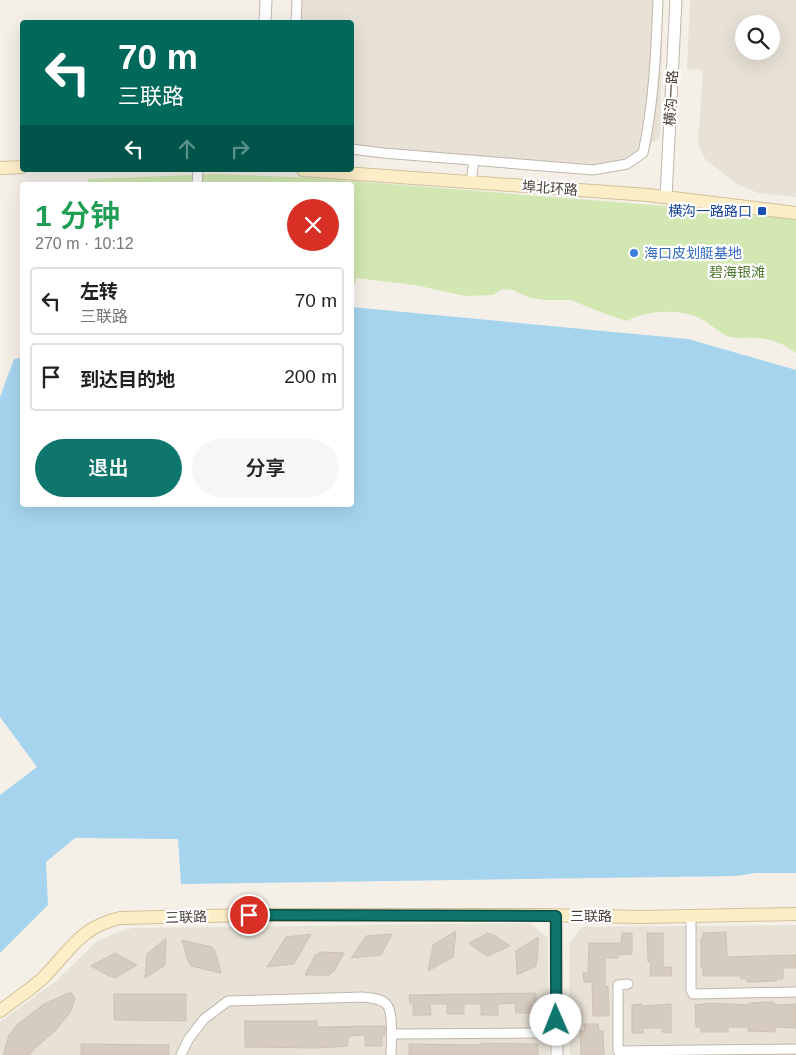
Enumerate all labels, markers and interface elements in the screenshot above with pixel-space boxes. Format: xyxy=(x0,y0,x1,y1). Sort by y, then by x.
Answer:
map controls xyxy=(735,15,780,60)
button: search xyxy=(735,15,780,60)
text: 70 m xyxy=(118,37,198,76)
icon: left xyxy=(35,40,100,105)
street label: 横沟一路 xyxy=(662,70,680,126)
text: 三联路 xyxy=(118,84,184,109)
icon: left xyxy=(120,135,148,163)
icon: ahead xyxy=(173,135,201,163)
icon: right xyxy=(226,135,254,163)
street label: 埠北环路 xyxy=(522,178,578,198)
text: 1 分钟 xyxy=(35,199,120,232)
button: close xyxy=(287,199,339,251)
place label: 横沟一路路口 xyxy=(668,203,752,219)
marker: 横沟一路路口 xyxy=(756,205,768,217)
text: 270 m · 10:12 xyxy=(35,235,134,252)
place label: 海口皮划艇基地 xyxy=(644,245,742,261)
marker: 海口皮划艇基地 xyxy=(628,247,640,259)
park label: 碧海银滩 xyxy=(709,264,765,280)
text: 左转 xyxy=(80,281,118,302)
icon: left xyxy=(37,287,65,315)
text: 70 m xyxy=(295,290,337,311)
text: 三联路 xyxy=(80,308,128,325)
icon: arrive xyxy=(37,363,65,391)
text: 200 m xyxy=(284,366,337,387)
text: 到达目的地 xyxy=(80,369,175,390)
button: 退出 xyxy=(35,439,182,497)
button: 分享 xyxy=(192,439,339,497)
pin xyxy=(228,894,270,936)
icon: arrive xyxy=(235,901,263,929)
street label: 三联路 xyxy=(165,908,207,926)
street label: 三联路 xyxy=(570,908,612,924)
position arrow xyxy=(529,993,581,1045)

